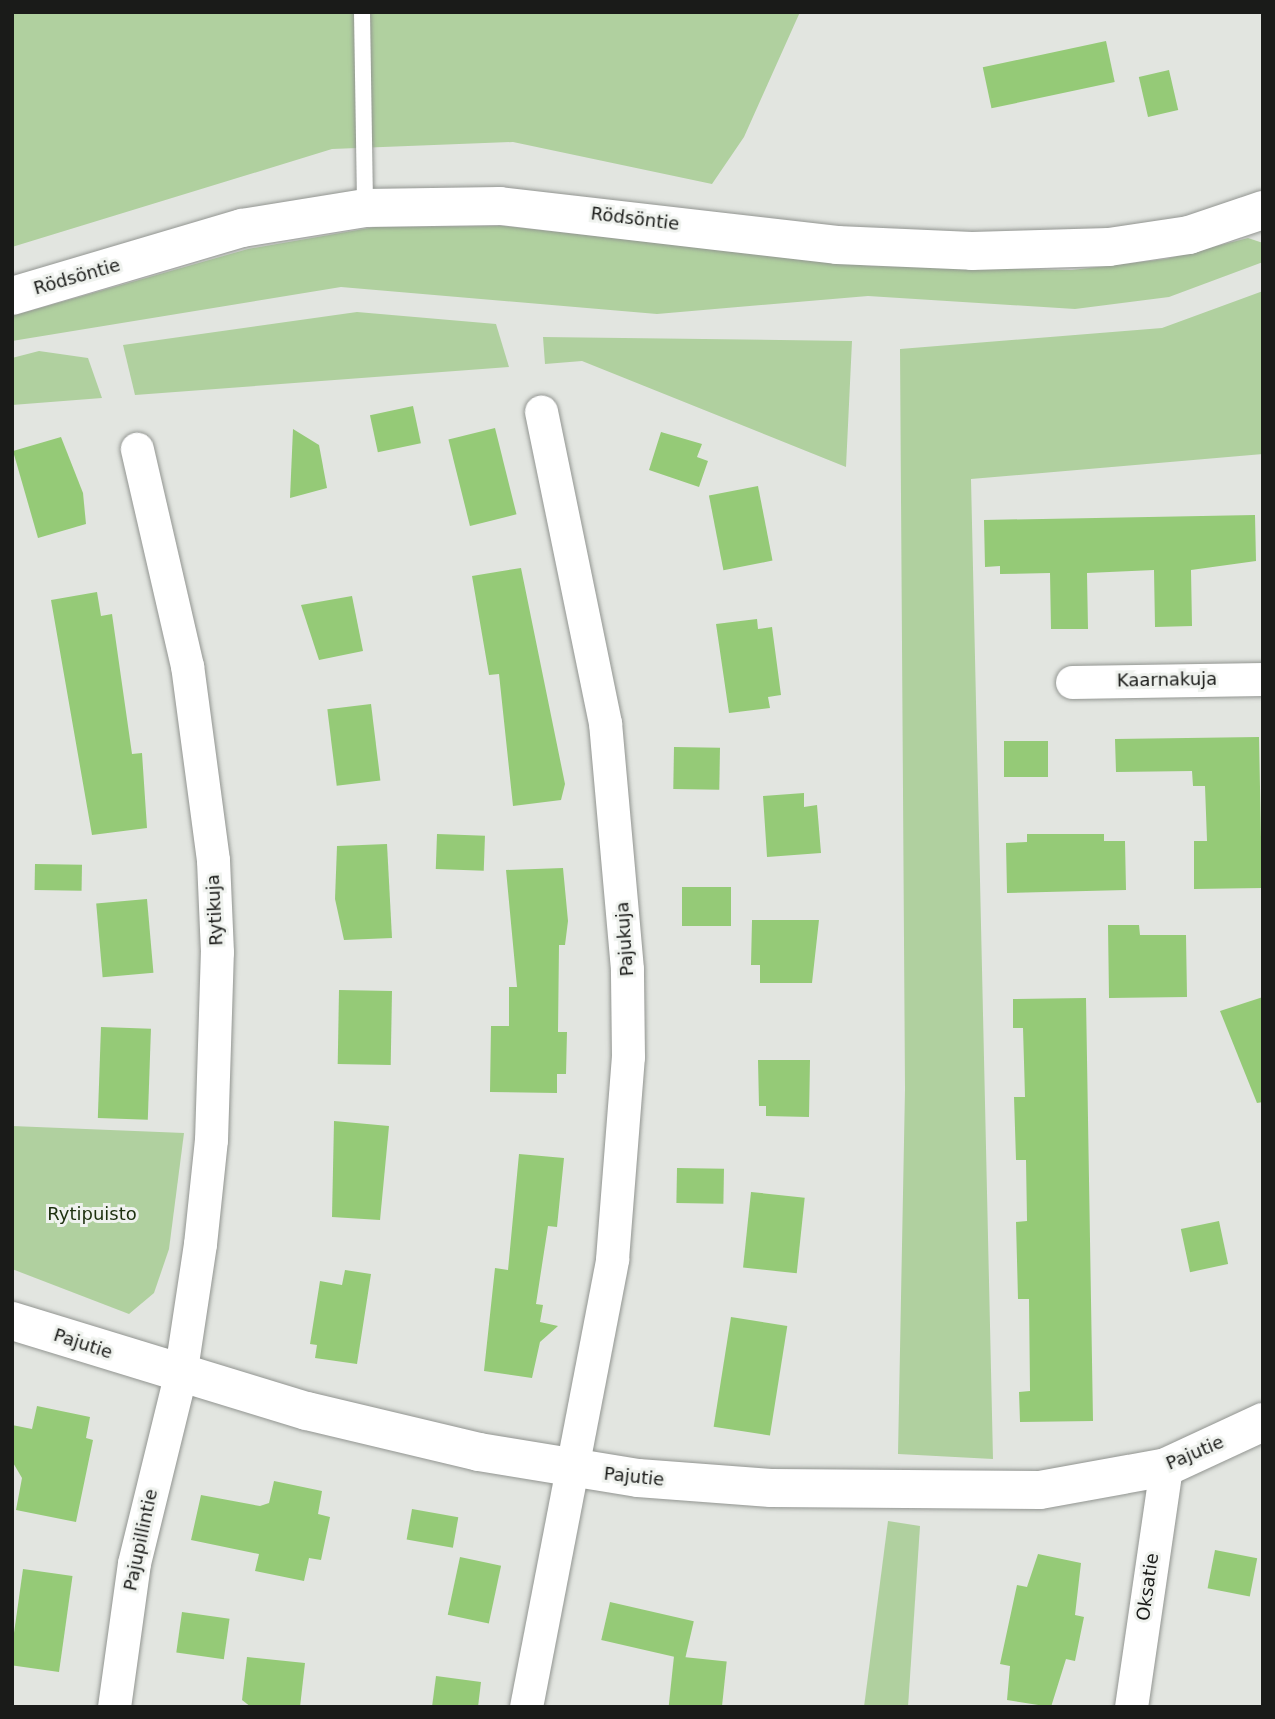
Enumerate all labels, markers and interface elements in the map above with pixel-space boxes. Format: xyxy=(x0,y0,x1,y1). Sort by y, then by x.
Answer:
street label: Rödsöntie xyxy=(589,203,681,235)
street label: Rödsöntie xyxy=(31,254,123,300)
street label: Kaarnakuja xyxy=(1117,668,1217,692)
street label: Rytikuja xyxy=(202,874,228,946)
street label: Pajukuja xyxy=(612,901,638,977)
park label: Rytipuisto xyxy=(47,1203,137,1225)
street label: Pajutie xyxy=(51,1324,115,1364)
street label: Pajutie xyxy=(1163,1431,1227,1475)
street label: Pajutie xyxy=(603,1463,665,1491)
street label: Pajupillintie xyxy=(120,1487,162,1593)
street label: Oksatie xyxy=(1133,1552,1163,1622)

